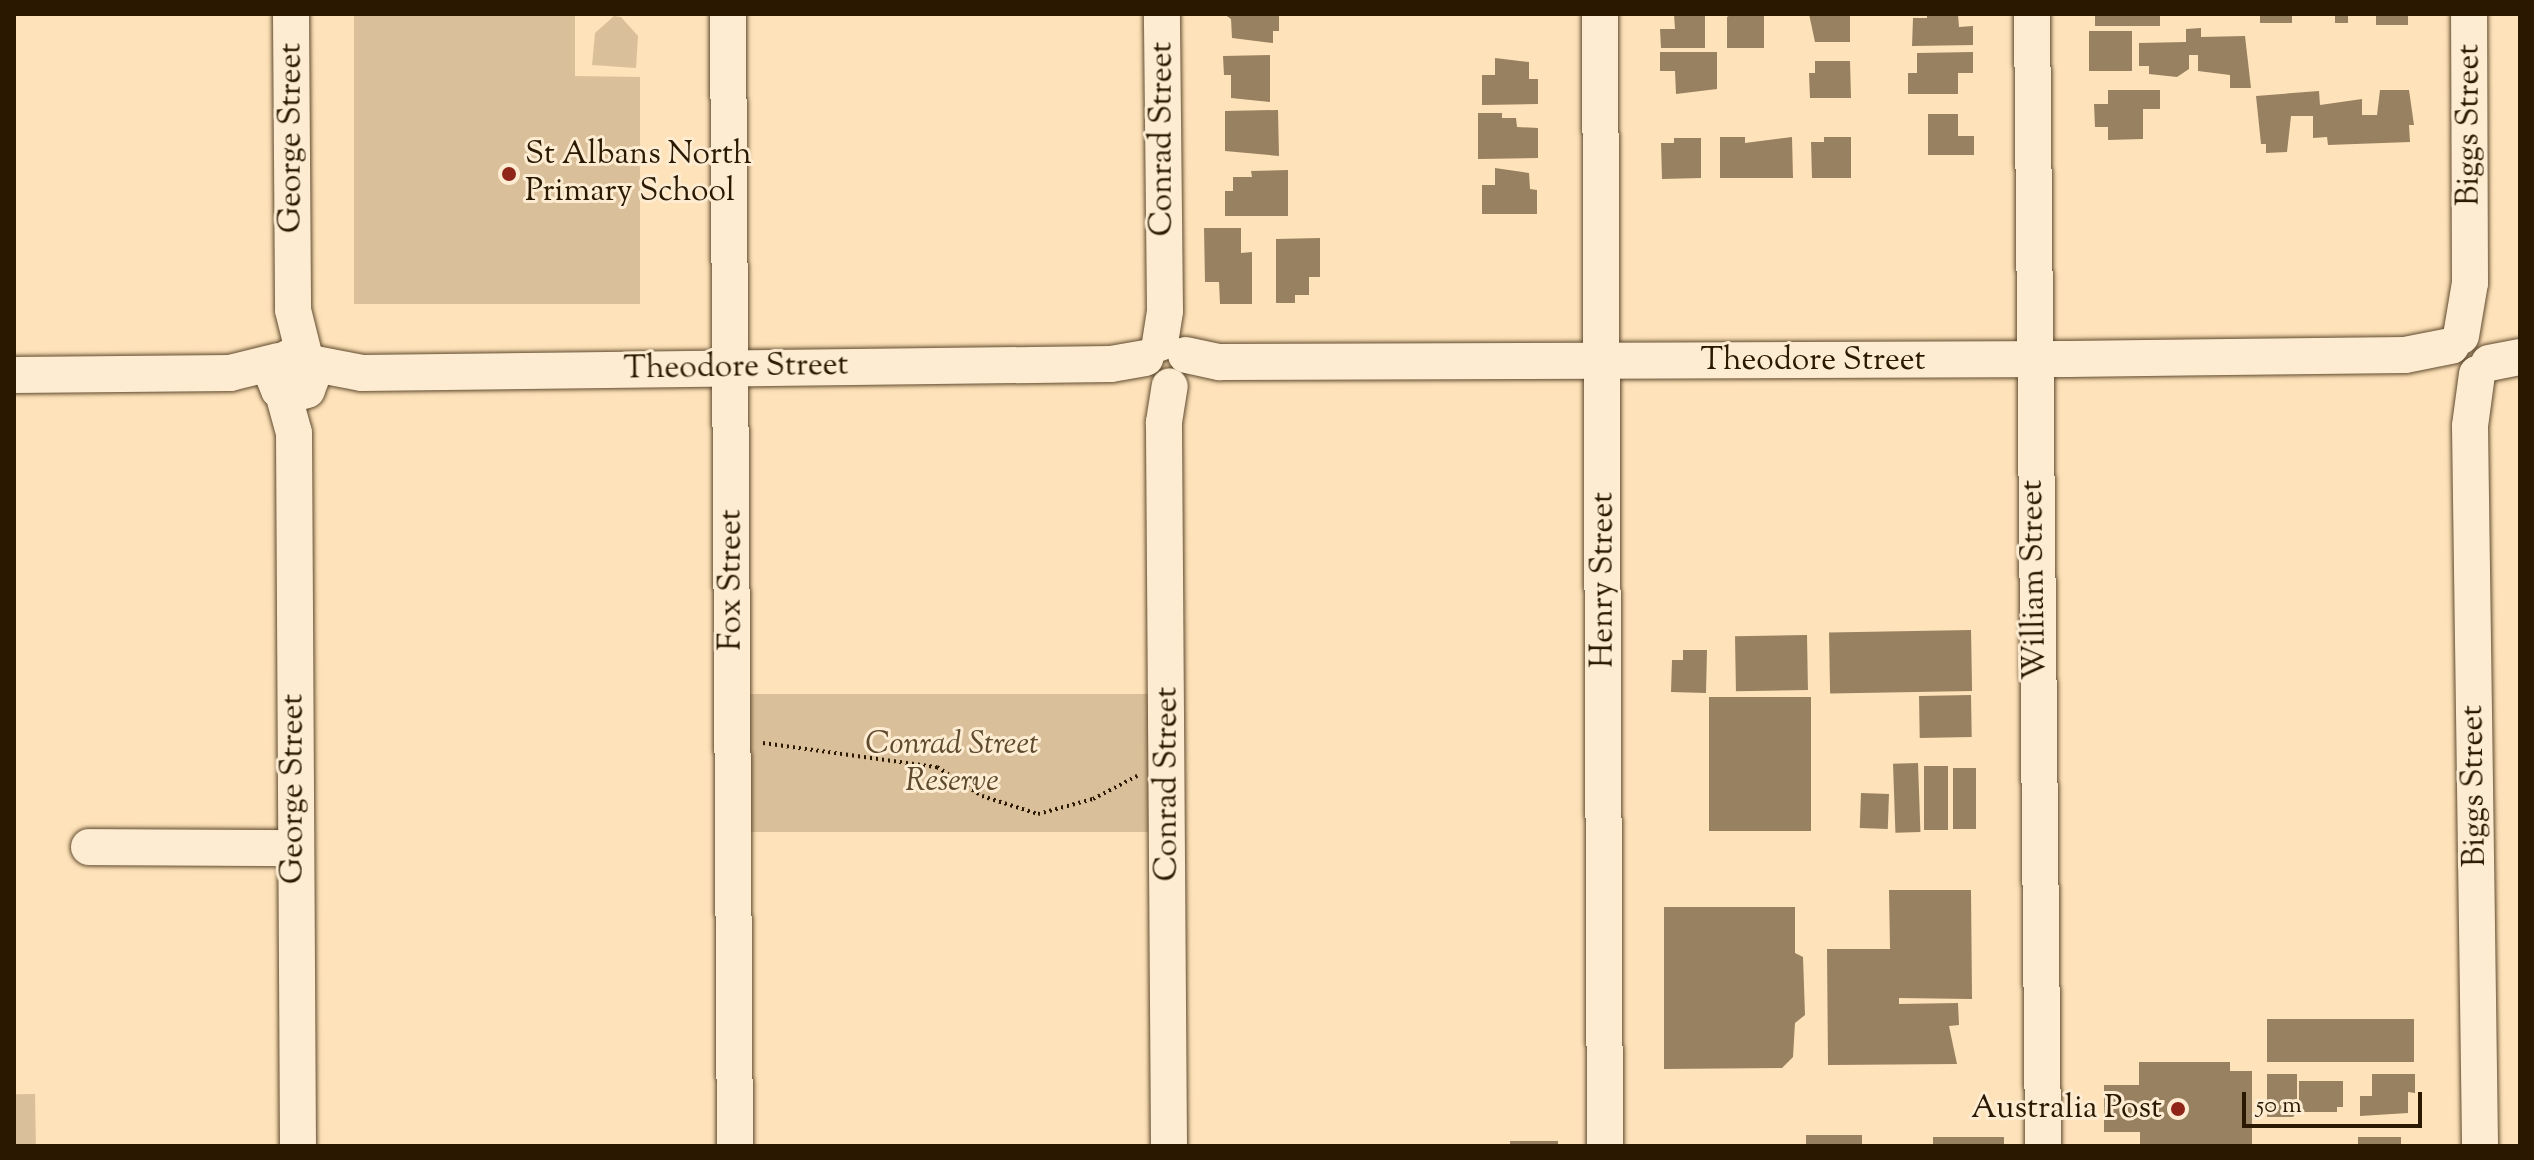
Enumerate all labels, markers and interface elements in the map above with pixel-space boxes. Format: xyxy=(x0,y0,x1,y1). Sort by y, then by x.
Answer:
street label: Conrad Street xyxy=(1144,42,1182,236)
street label: George Street xyxy=(273,43,311,233)
street label: Biggs Street xyxy=(2451,44,2489,206)
place label: St Albans North Primary School xyxy=(525,137,752,212)
marker: St Albans North Primary School xyxy=(500,165,518,183)
street label: Theodore Street xyxy=(1701,342,1925,380)
street label: Theodore Street xyxy=(623,347,849,389)
street label: William Street xyxy=(2014,480,2056,680)
street label: Henry Street xyxy=(1585,492,1623,668)
street label: Fox Street xyxy=(713,509,751,651)
street label: Conrad Street xyxy=(1149,687,1187,881)
street label: George Street xyxy=(275,694,313,884)
street label: Biggs Street xyxy=(2454,705,2496,867)
park label: Conrad Street Reserve xyxy=(865,727,1039,802)
scale bar xyxy=(2246,1076,2426,1126)
text: 50 m xyxy=(2256,1089,2302,1123)
place label: Australia Post xyxy=(1971,1090,2162,1128)
marker: Australia Post xyxy=(2169,1100,2187,1118)

